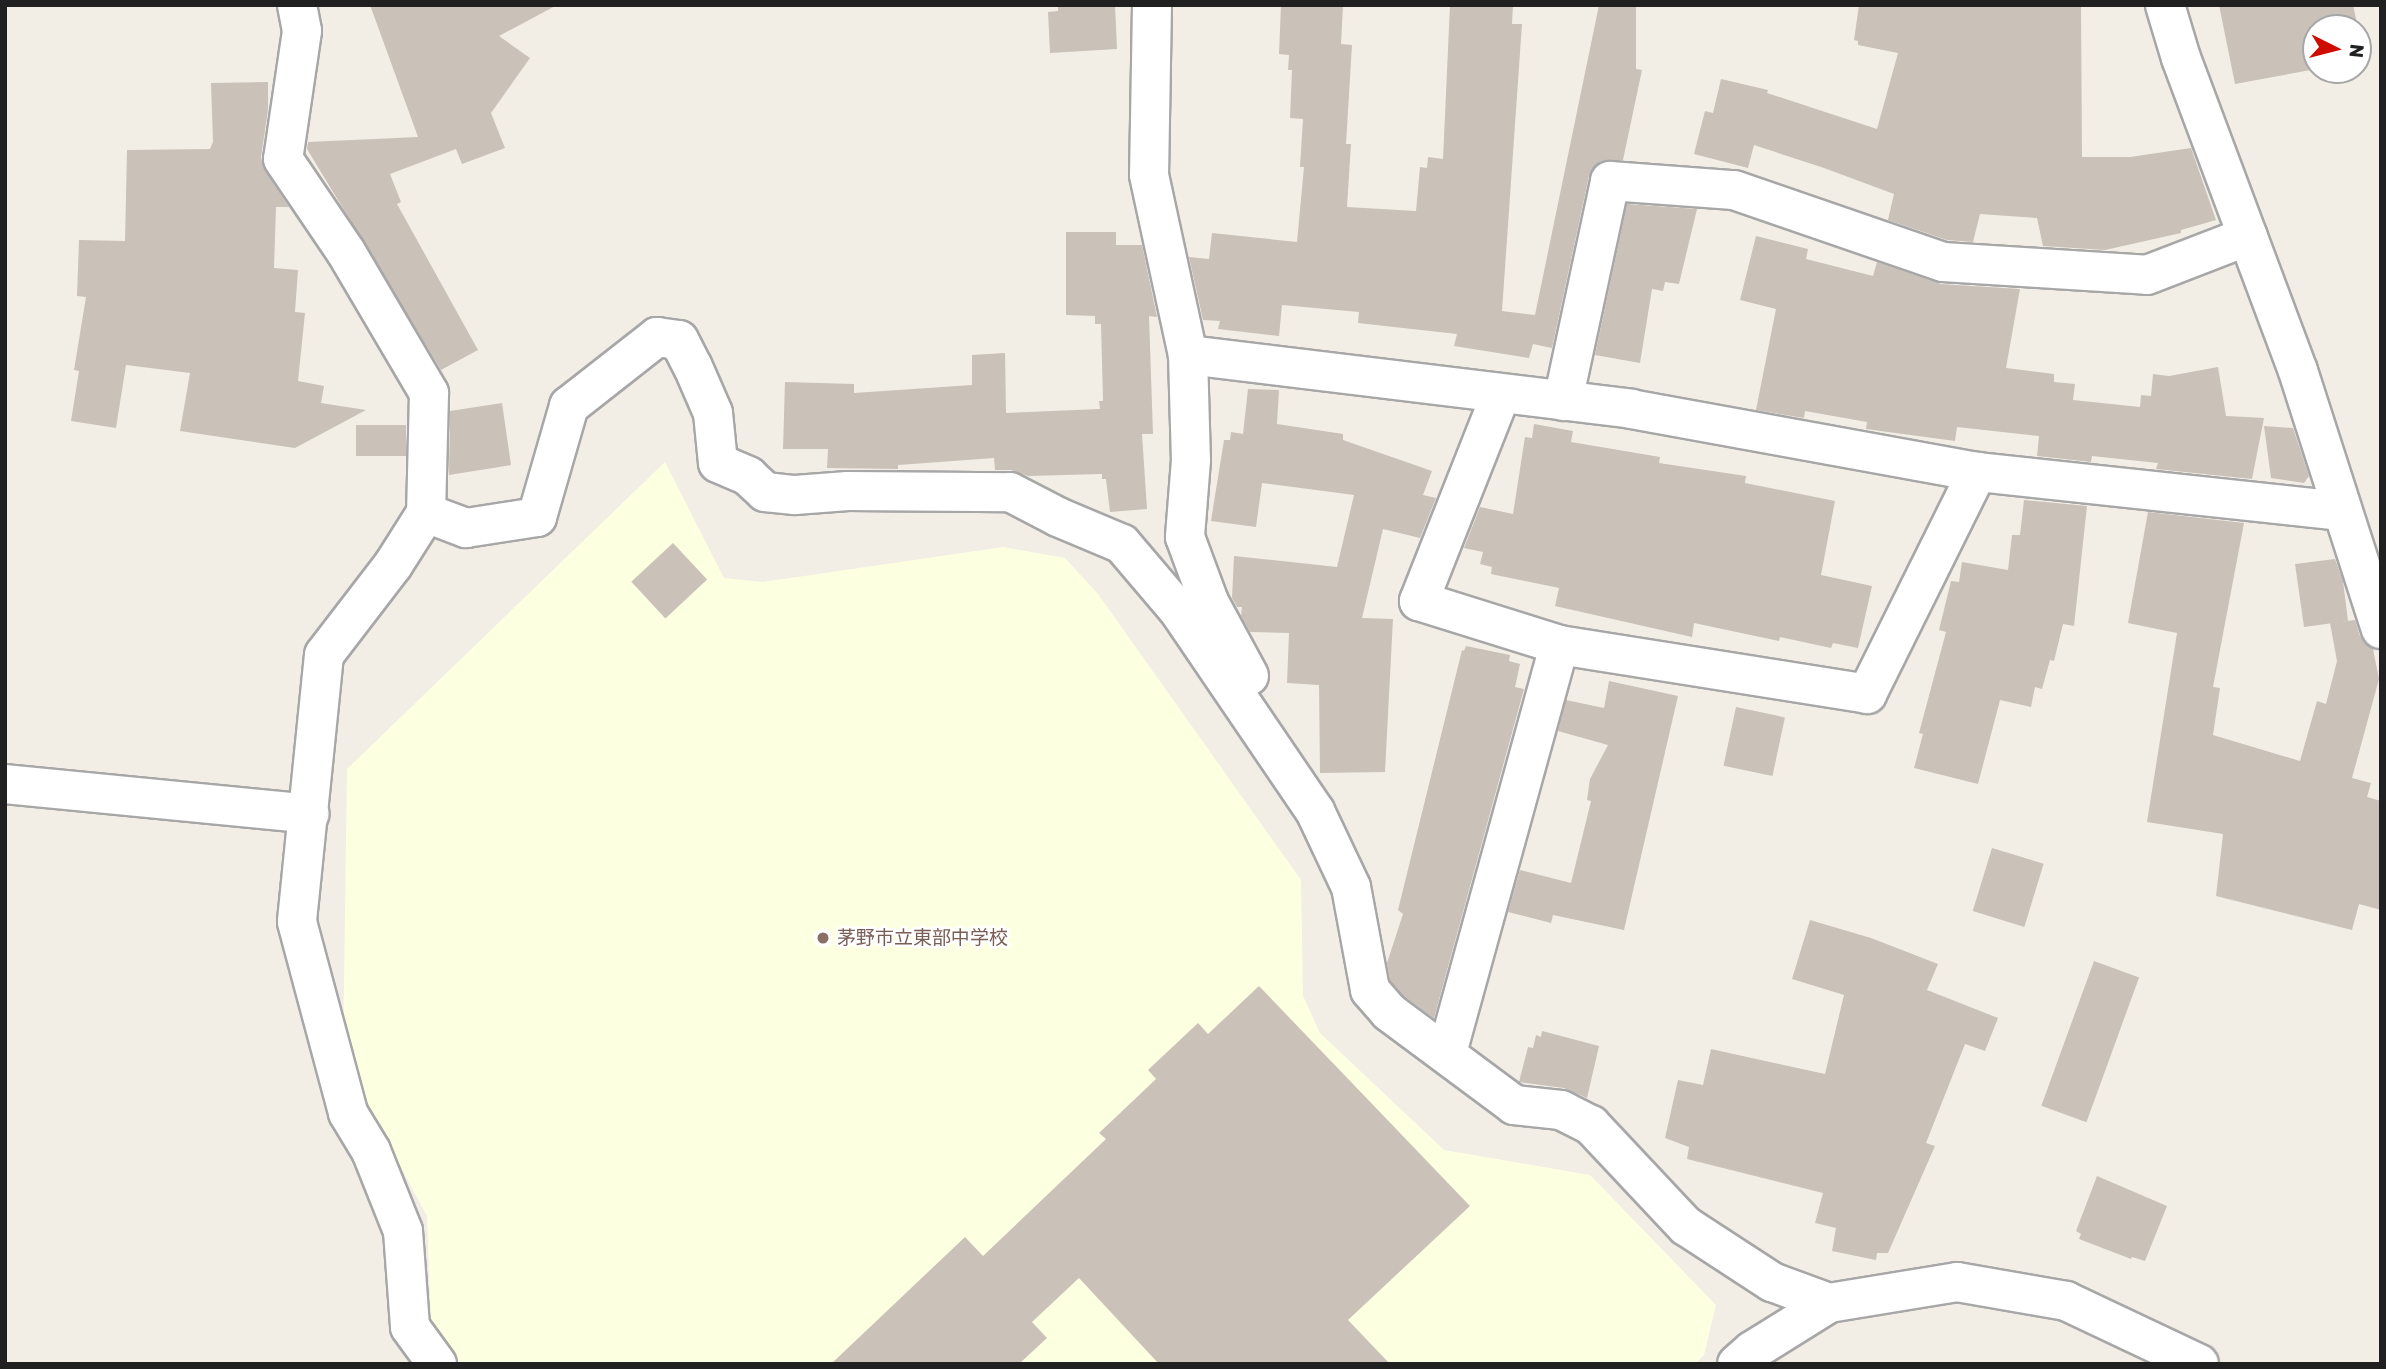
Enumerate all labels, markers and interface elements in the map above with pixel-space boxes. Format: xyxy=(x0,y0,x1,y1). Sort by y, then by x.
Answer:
north arrow xyxy=(2302,14,2372,84)
text: N xyxy=(2344,43,2369,59)
place label: 茅野市立東部中学校 xyxy=(837,927,1008,949)
marker: 茅野市立東部中学校 xyxy=(815,930,831,946)

